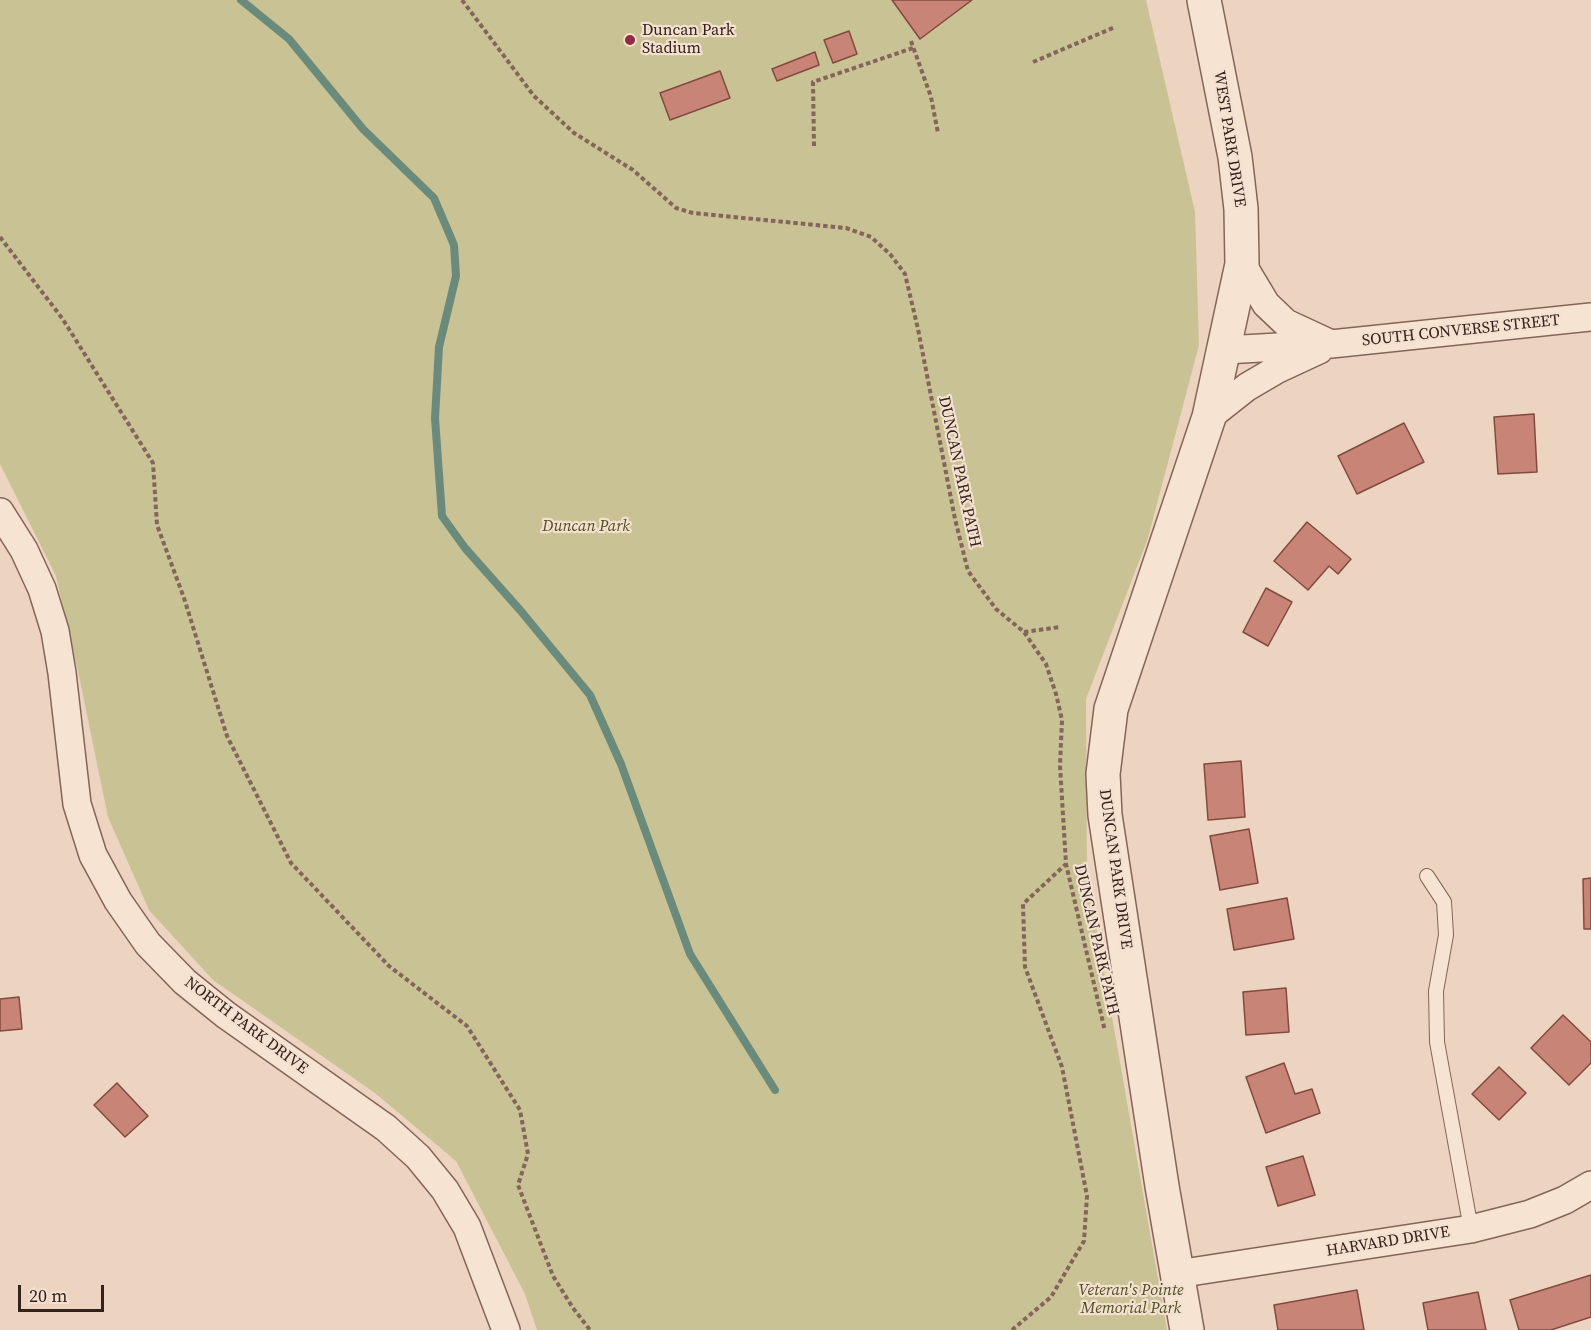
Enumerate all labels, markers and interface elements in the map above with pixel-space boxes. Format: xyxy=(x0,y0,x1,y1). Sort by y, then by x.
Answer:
place label: Duncan Park Stadium xyxy=(642,21,735,59)
marker: Duncan Park Stadium xyxy=(623,33,637,47)
street label: WEST PARK DRIVE xyxy=(1209,69,1249,209)
street label: SOUTH CONVERSE STREET xyxy=(1361,311,1561,351)
street label: DUNCAN PARK PATH xyxy=(934,395,984,549)
park label: Duncan Park xyxy=(542,517,630,537)
street label: DUNCAN PARK DRIVE xyxy=(1094,788,1136,950)
street label: DUNCAN PARK PATH xyxy=(1069,863,1123,1017)
street label: NORTH PARK DRIVE xyxy=(180,973,312,1079)
street label: HARVARD DRIVE xyxy=(1325,1223,1451,1261)
scale bar xyxy=(21,1273,106,1311)
park label: Veteran's Pointe Memorial Park xyxy=(1078,1281,1184,1319)
text: 20 m xyxy=(29,1283,67,1308)

